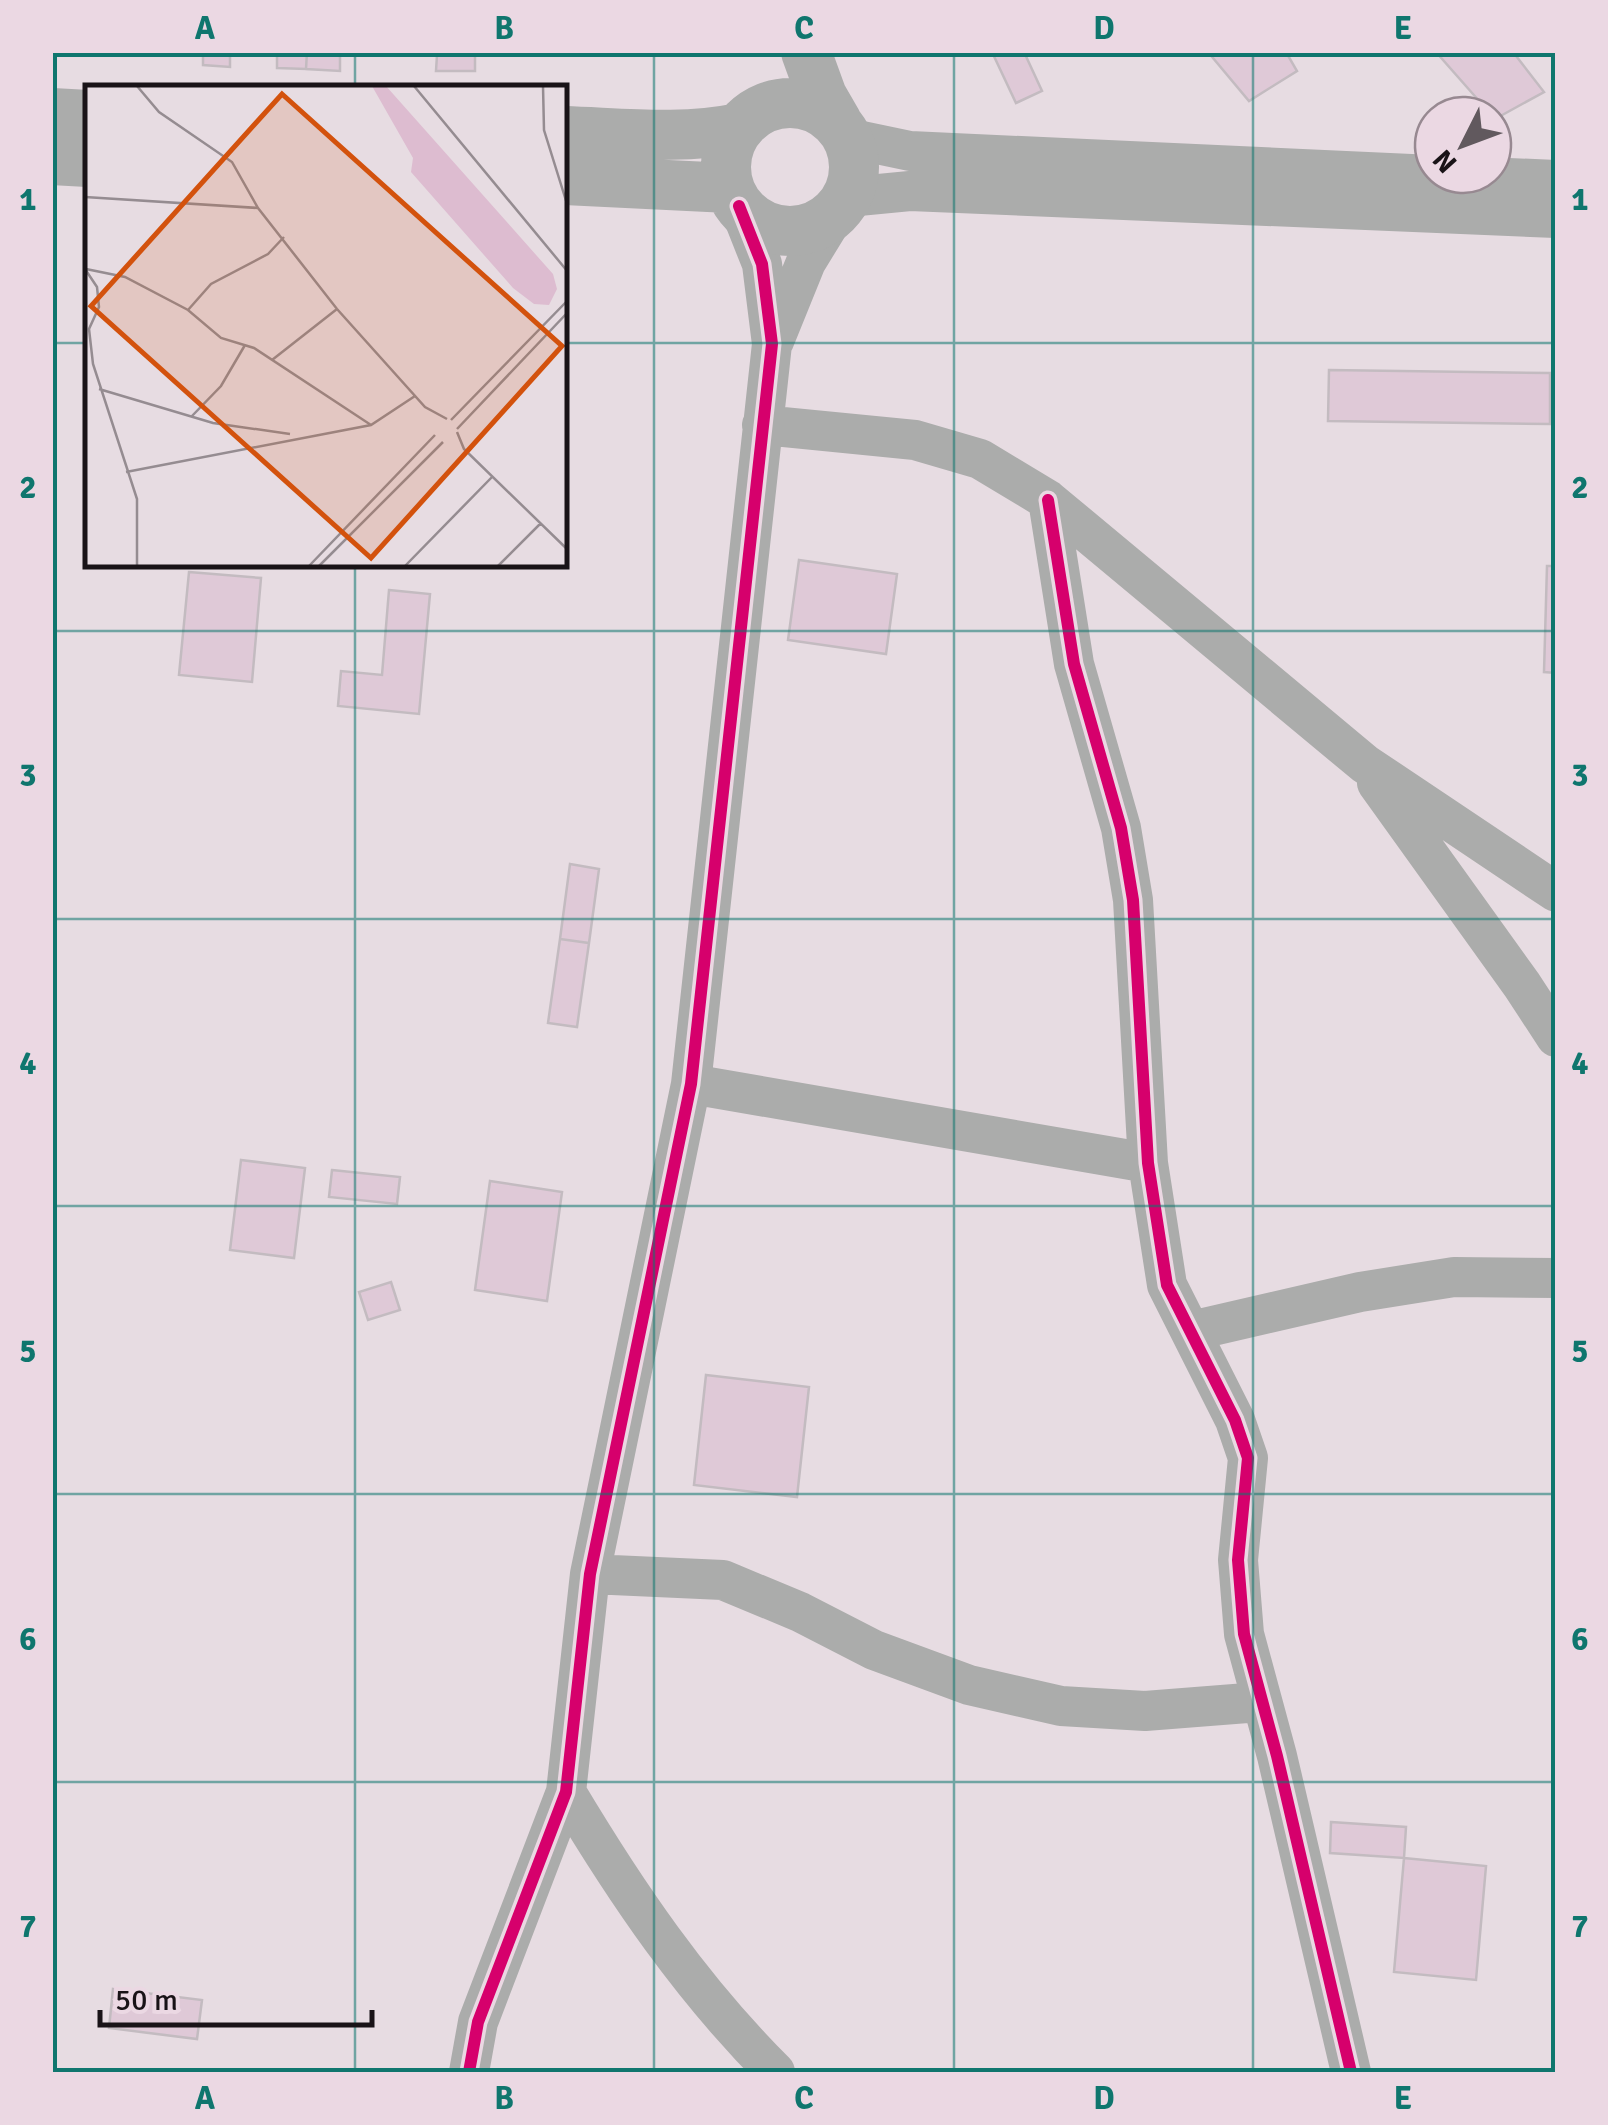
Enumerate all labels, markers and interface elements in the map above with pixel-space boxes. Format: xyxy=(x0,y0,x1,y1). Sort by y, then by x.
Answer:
text: A xyxy=(195,9,216,48)
text: B xyxy=(494,9,514,48)
text: C xyxy=(794,9,814,48)
text: D xyxy=(1093,9,1115,48)
text: E xyxy=(1394,9,1412,48)
inset map xyxy=(85,85,568,568)
north arrow xyxy=(1413,95,1513,195)
text: N xyxy=(1426,142,1464,180)
text: 1 xyxy=(19,180,37,219)
text: 1 xyxy=(1571,180,1589,219)
text: 2 xyxy=(19,468,37,507)
text: 2 xyxy=(1571,468,1589,507)
text: 3 xyxy=(19,756,37,795)
text: 3 xyxy=(1571,756,1589,795)
text: 4 xyxy=(19,1044,37,1083)
text: 4 xyxy=(1571,1044,1589,1083)
text: 5 xyxy=(19,1332,37,1371)
text: 5 xyxy=(1571,1332,1589,1371)
text: 6 xyxy=(19,1620,37,1659)
text: 6 xyxy=(1571,1620,1589,1659)
text: 7 xyxy=(19,1907,37,1946)
text: 7 xyxy=(1571,1907,1589,1946)
scale bar xyxy=(100,1965,372,2027)
text: 50 m xyxy=(115,1982,178,2019)
text: A xyxy=(195,2079,216,2118)
text: B xyxy=(494,2079,514,2118)
text: C xyxy=(794,2079,814,2118)
text: D xyxy=(1093,2079,1115,2118)
text: E xyxy=(1394,2079,1412,2118)

